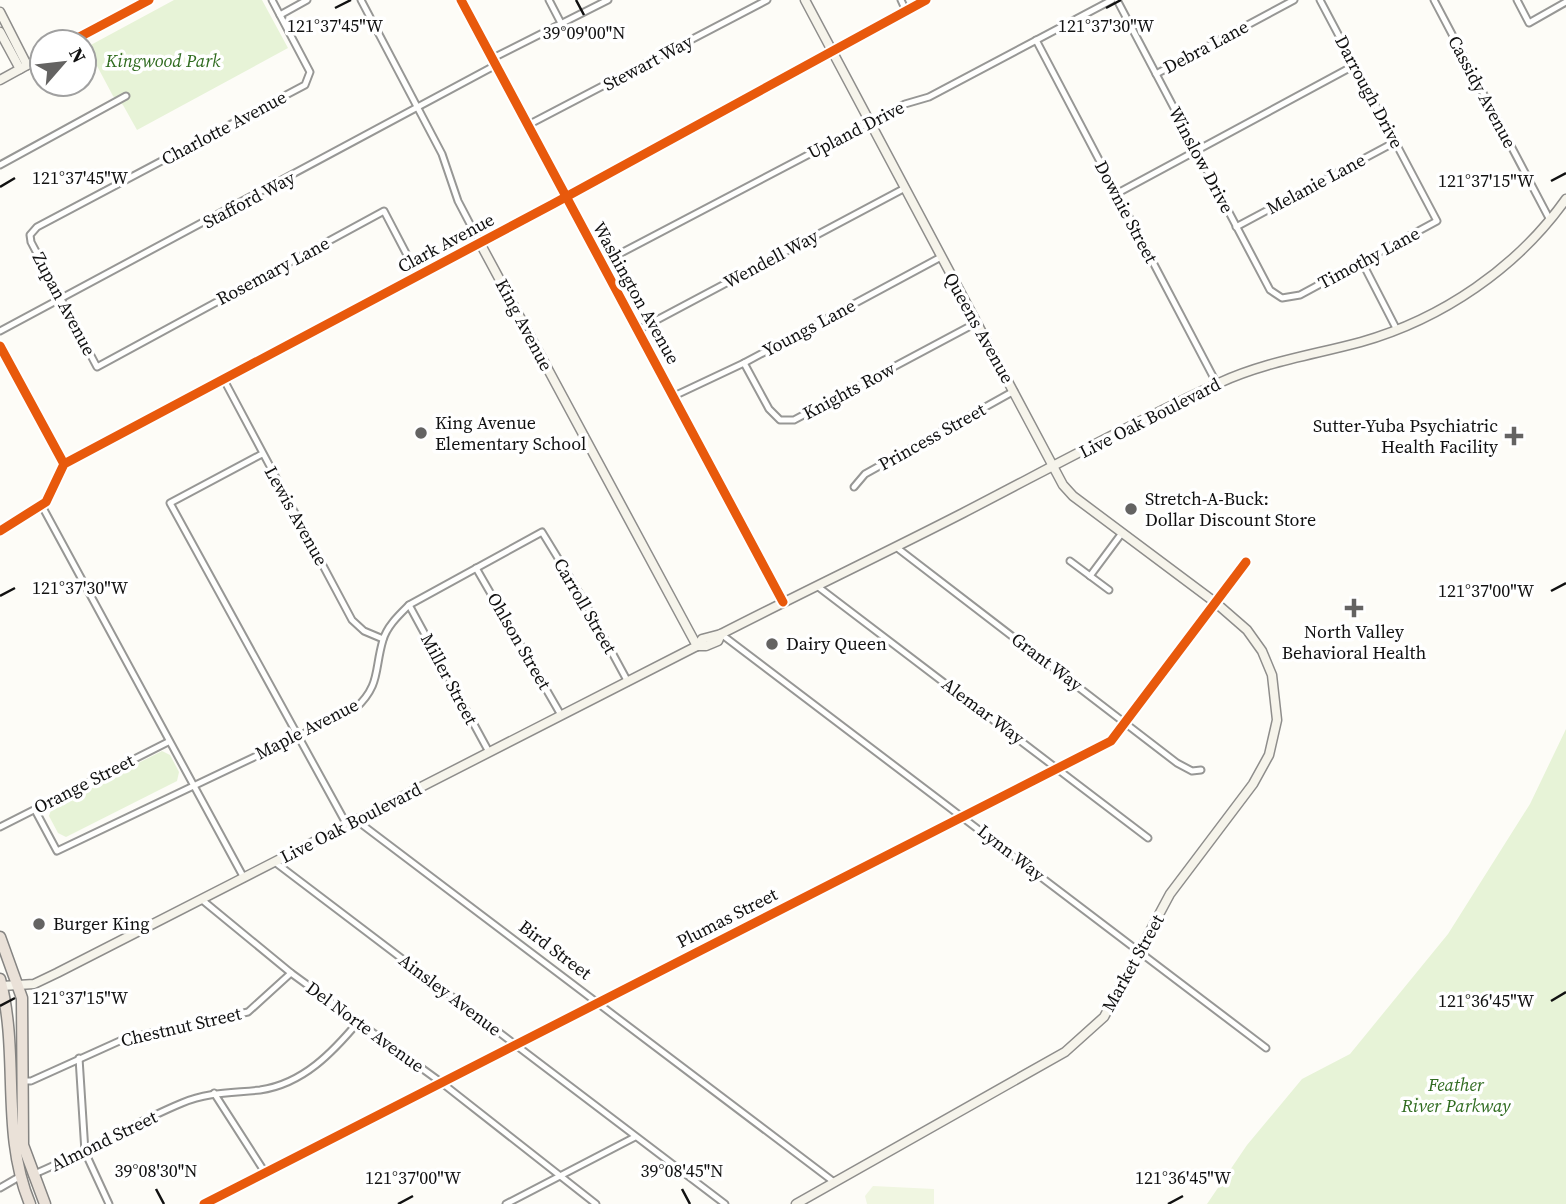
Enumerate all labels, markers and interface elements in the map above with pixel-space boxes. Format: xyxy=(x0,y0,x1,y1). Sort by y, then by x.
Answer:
text: 121°37'45"W xyxy=(287,13,384,38)
text: 121°37'30"W xyxy=(1058,13,1155,38)
street label: Debra Lane xyxy=(1159,14,1253,79)
text: 39°09'00"N xyxy=(543,20,625,45)
north arrow xyxy=(28,28,98,98)
street label: Stewart Way xyxy=(599,28,698,97)
street label: Darrough Drive xyxy=(1329,31,1410,153)
street label: Cassidy Avenue xyxy=(1442,31,1523,152)
text: N xyxy=(63,43,93,67)
park label: Kingwood Park xyxy=(105,48,221,73)
street label: Charlotte Avenue xyxy=(157,84,291,171)
street label: Upland Drive xyxy=(803,94,909,165)
street label: Winslow Drive xyxy=(1163,102,1240,217)
street label: Melanie Lane xyxy=(1262,147,1370,220)
street label: Downie Street xyxy=(1089,156,1164,267)
street label: Stafford Way xyxy=(198,164,300,234)
text: 121°37'45"W xyxy=(32,165,129,190)
text: 121°37'15"W xyxy=(1438,168,1535,193)
street label: Clark Avenue xyxy=(393,207,499,279)
street label: Washington Avenue xyxy=(587,217,686,368)
street label: Timothy Lane xyxy=(1314,220,1424,295)
street label: Wendell Way xyxy=(719,223,823,294)
street label: Rosemary Lane xyxy=(212,230,334,311)
street label: Zupan Avenue xyxy=(27,248,102,360)
street label: Queens Avenue xyxy=(939,268,1020,388)
street label: King Avenue xyxy=(490,274,559,375)
street label: Youngs Lane xyxy=(758,293,860,363)
street label: Knights Row xyxy=(798,356,900,425)
street label: Live Oak Boulevard xyxy=(1075,371,1225,464)
street label: Princess Street xyxy=(874,397,990,476)
place label: King Avenue Elementary School xyxy=(435,410,586,456)
place label: Sutter-Yuba Psychiatric Health Facility xyxy=(1313,413,1499,459)
marker: King Avenue Elementary School xyxy=(413,425,429,441)
marker: Sutter-Yuba Psychiatric Health Facility xyxy=(1504,426,1524,446)
street label: Lewis Avenue xyxy=(259,462,334,570)
place label: Stretch-A-Buck: Dollar Discount Store xyxy=(1145,486,1316,532)
marker: Stretch-A-Buck: Dollar Discount Store xyxy=(1123,501,1139,517)
street label: Carroll Street xyxy=(548,553,623,658)
text: 121°37'30"W xyxy=(32,575,129,600)
text: 121°37'00"W xyxy=(1438,578,1535,603)
street label: Ohlson Street xyxy=(482,588,557,694)
marker: North Valley Behavioral Health xyxy=(1344,598,1364,618)
place label: North Valley Behavioral Health xyxy=(1282,619,1426,665)
street label: Grant Way xyxy=(1006,627,1089,697)
street label: Miller Street xyxy=(415,629,484,729)
place label: Dairy Queen xyxy=(786,631,887,656)
marker: Dairy Queen xyxy=(764,636,780,652)
street label: Alemar Way xyxy=(937,671,1030,750)
street label: Maple Avenue xyxy=(251,692,363,765)
street label: Orange Street xyxy=(29,748,138,819)
street label: Live Oak Boulevard xyxy=(276,776,426,869)
street label: Lynn Way xyxy=(972,818,1051,887)
street label: Plumas Street xyxy=(672,881,782,954)
street label: Market Street xyxy=(1096,910,1170,1016)
place label: Burger King xyxy=(53,911,150,936)
street label: Bird Street xyxy=(514,914,597,985)
marker: Burger King xyxy=(31,916,47,932)
street label: Ainsley Avenue xyxy=(394,948,507,1042)
street label: Del Norte Avenue xyxy=(301,975,429,1078)
text: 121°37'15"W xyxy=(32,985,129,1010)
text: 121°36'45"W xyxy=(1438,988,1535,1013)
street label: Chestnut Street xyxy=(118,1000,244,1053)
park label: Feather River Parkway xyxy=(1400,1072,1511,1118)
street label: Almond Street xyxy=(47,1104,161,1177)
text: 39°08'30"N xyxy=(115,1158,197,1183)
text: 39°08'45"N xyxy=(641,1158,723,1183)
text: 121°37'00"W xyxy=(365,1165,462,1190)
text: 121°36'45"W xyxy=(1135,1165,1232,1190)

